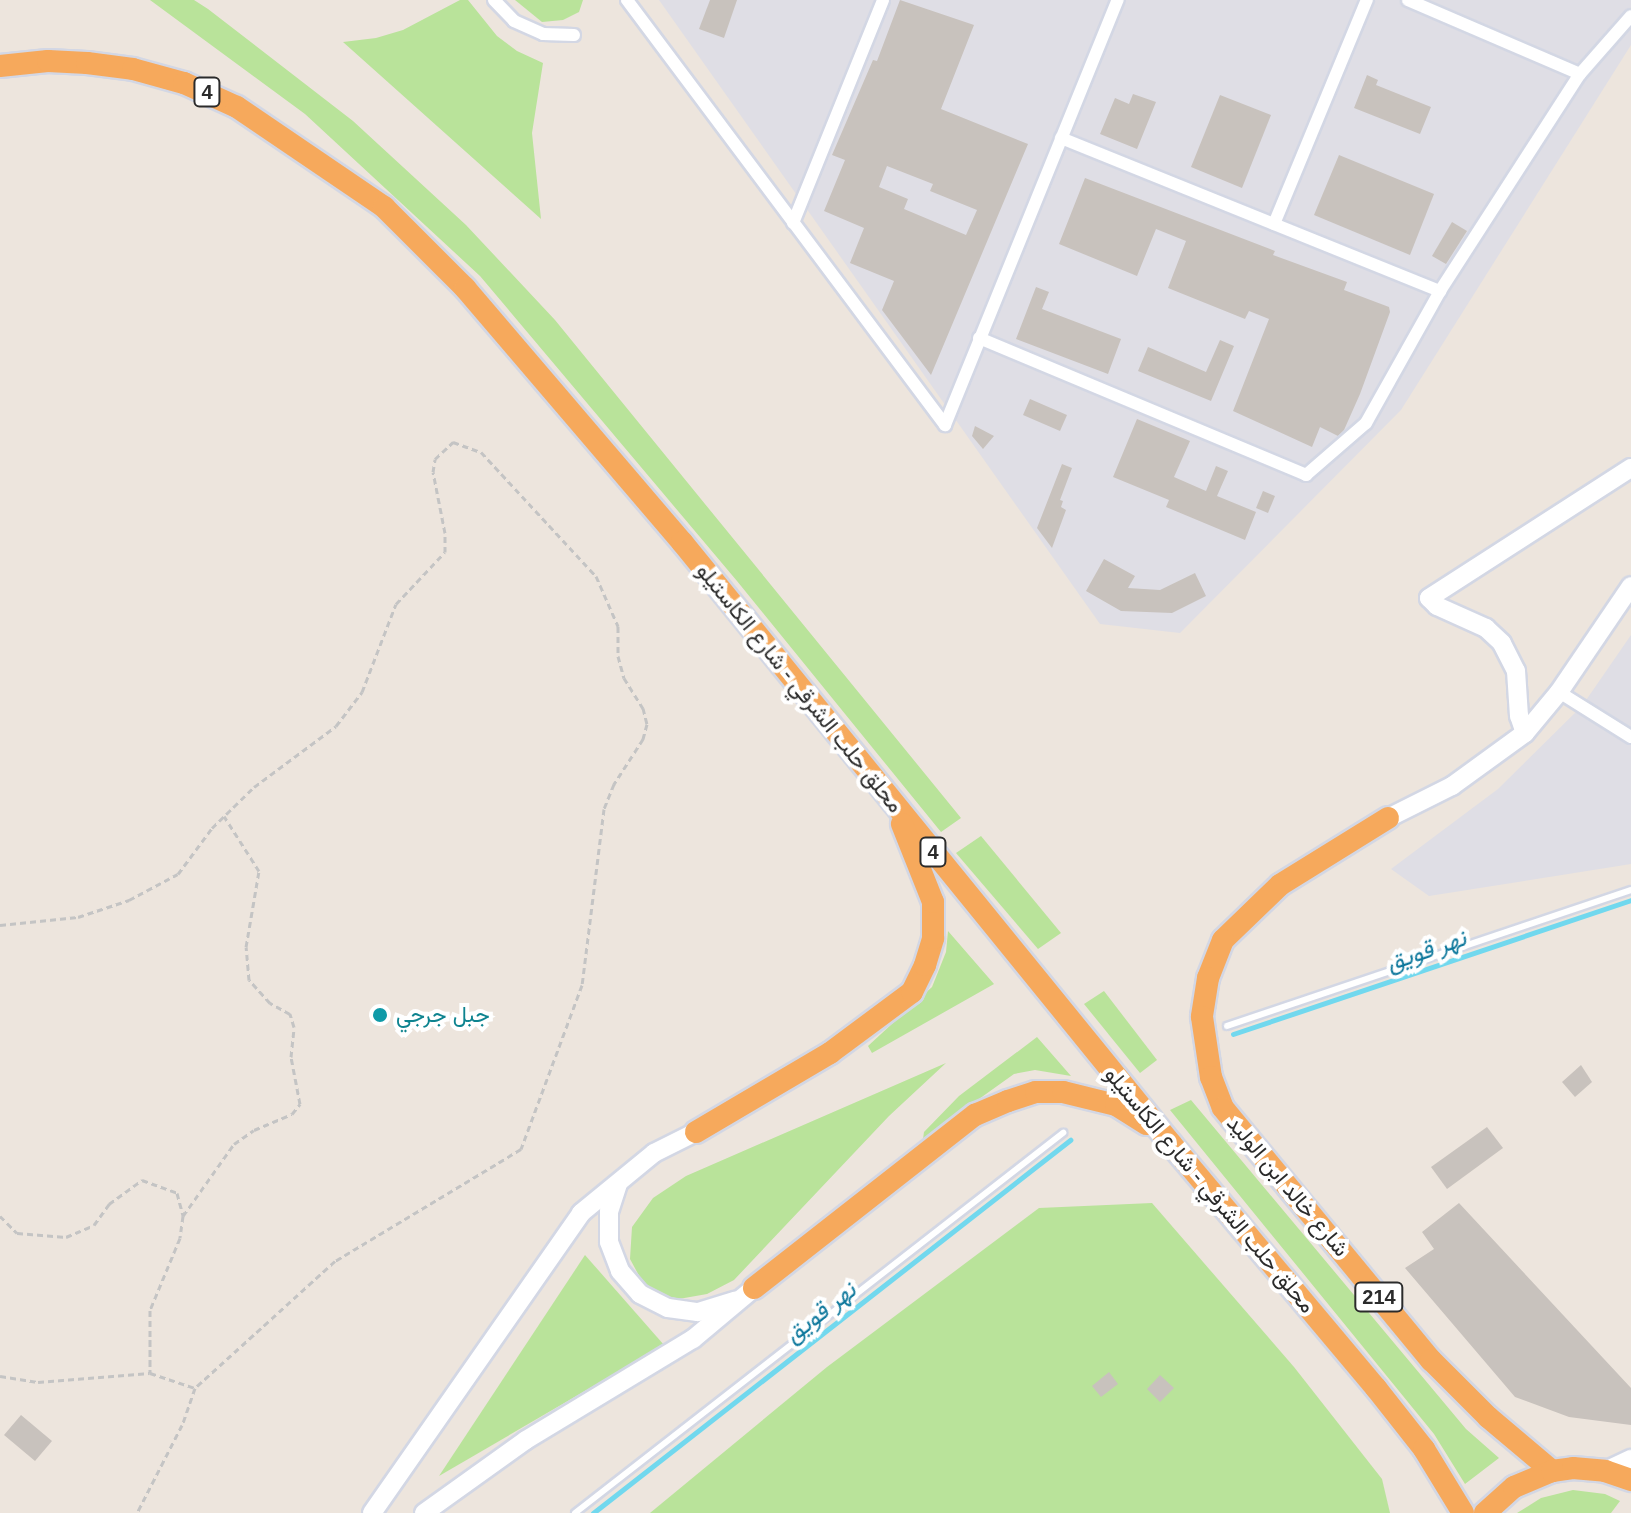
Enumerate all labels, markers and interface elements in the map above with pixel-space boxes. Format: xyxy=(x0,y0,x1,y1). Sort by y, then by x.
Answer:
road number: 4 xyxy=(193,76,221,108)
street label: محلق حلب الشرقي - شارع الكاستيلو xyxy=(691,558,909,818)
road number: 4 xyxy=(919,836,947,868)
water label: نهر قويق xyxy=(1382,923,1470,977)
place label: جبل جرجي xyxy=(396,1002,490,1028)
marker: جبل جرجي xyxy=(371,1006,389,1024)
street label: محلق حلب الشرقي - شارع الكاستيلو xyxy=(1099,1062,1321,1318)
street label: شارع خالد ابن الوليد xyxy=(1221,1110,1355,1262)
water label: نهر قويق xyxy=(779,1275,861,1349)
road number: 214 xyxy=(1353,1281,1405,1313)

